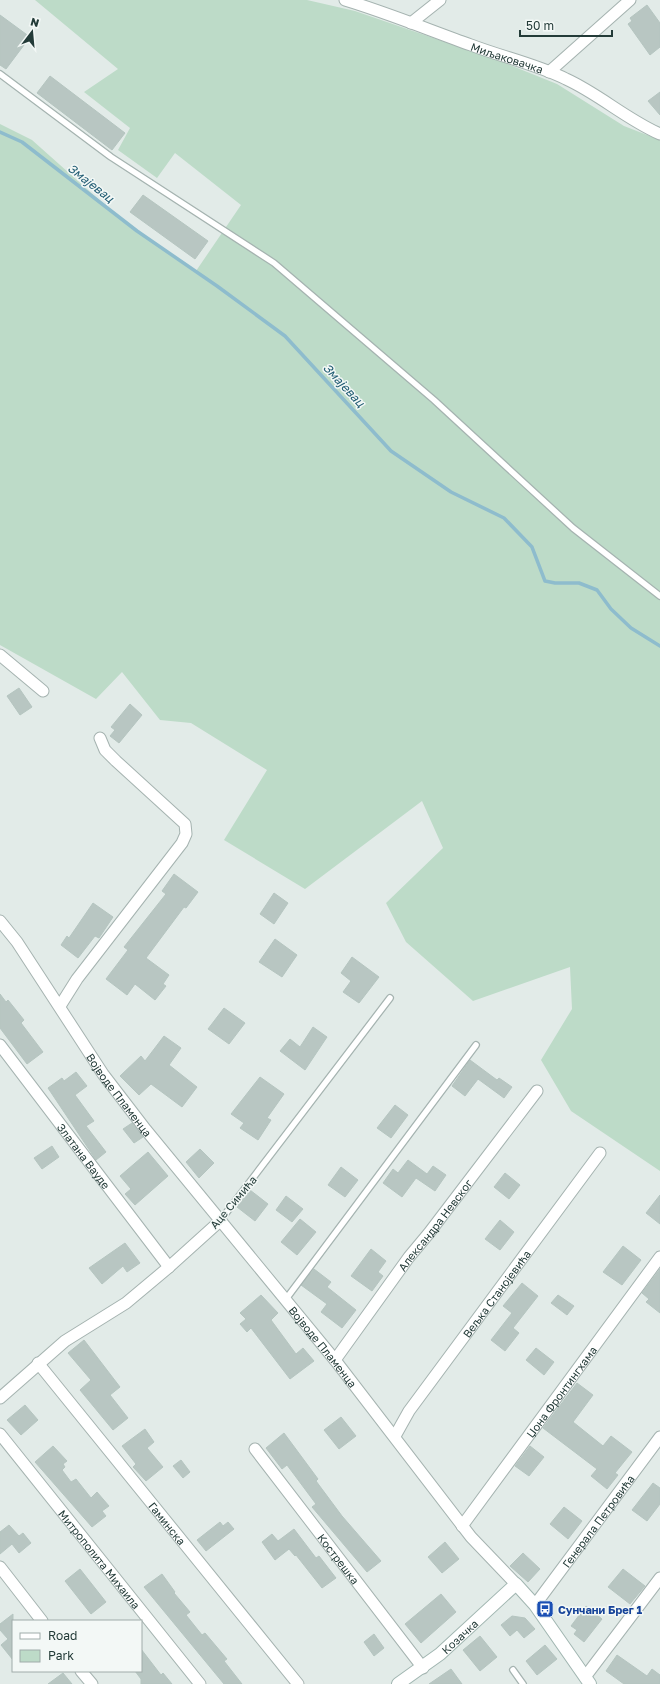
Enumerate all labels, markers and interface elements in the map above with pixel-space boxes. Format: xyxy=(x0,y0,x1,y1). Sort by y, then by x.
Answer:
north arrow xyxy=(12,12,52,52)
scale bar xyxy=(520,12,612,38)
text: N xyxy=(29,15,41,29)
text: 50 m xyxy=(526,18,554,33)
street label: Миљаковачка xyxy=(469,39,545,75)
water label: Змајевац xyxy=(65,160,117,206)
water label: Змајевац xyxy=(320,360,368,410)
street label: Војводе Пламенца xyxy=(85,1050,155,1139)
street label: Златана Вауде xyxy=(55,1120,113,1191)
street label: Аце Симића xyxy=(207,1173,259,1231)
street label: Александра Невског xyxy=(395,1176,474,1273)
street label: Вељка Станојевића xyxy=(459,1247,533,1340)
street label: Војводе Пламенца xyxy=(287,1303,360,1390)
street label: Џона Фронтингхама xyxy=(523,1343,599,1440)
street label: Генерала Петровића xyxy=(559,1472,636,1570)
street label: Гаминска xyxy=(147,1499,189,1547)
street label: Митрополита Михаила xyxy=(56,1507,143,1611)
street label: Кострешка xyxy=(316,1531,362,1586)
bus stop icon: Сунчани Брег 1 xyxy=(535,1599,555,1619)
place label: Сунчани Брег 1 xyxy=(558,1603,643,1616)
street label: Козачка xyxy=(439,1616,480,1656)
legend xyxy=(12,1620,142,1672)
text: Road xyxy=(48,1628,77,1643)
text: Park xyxy=(48,1648,74,1663)

